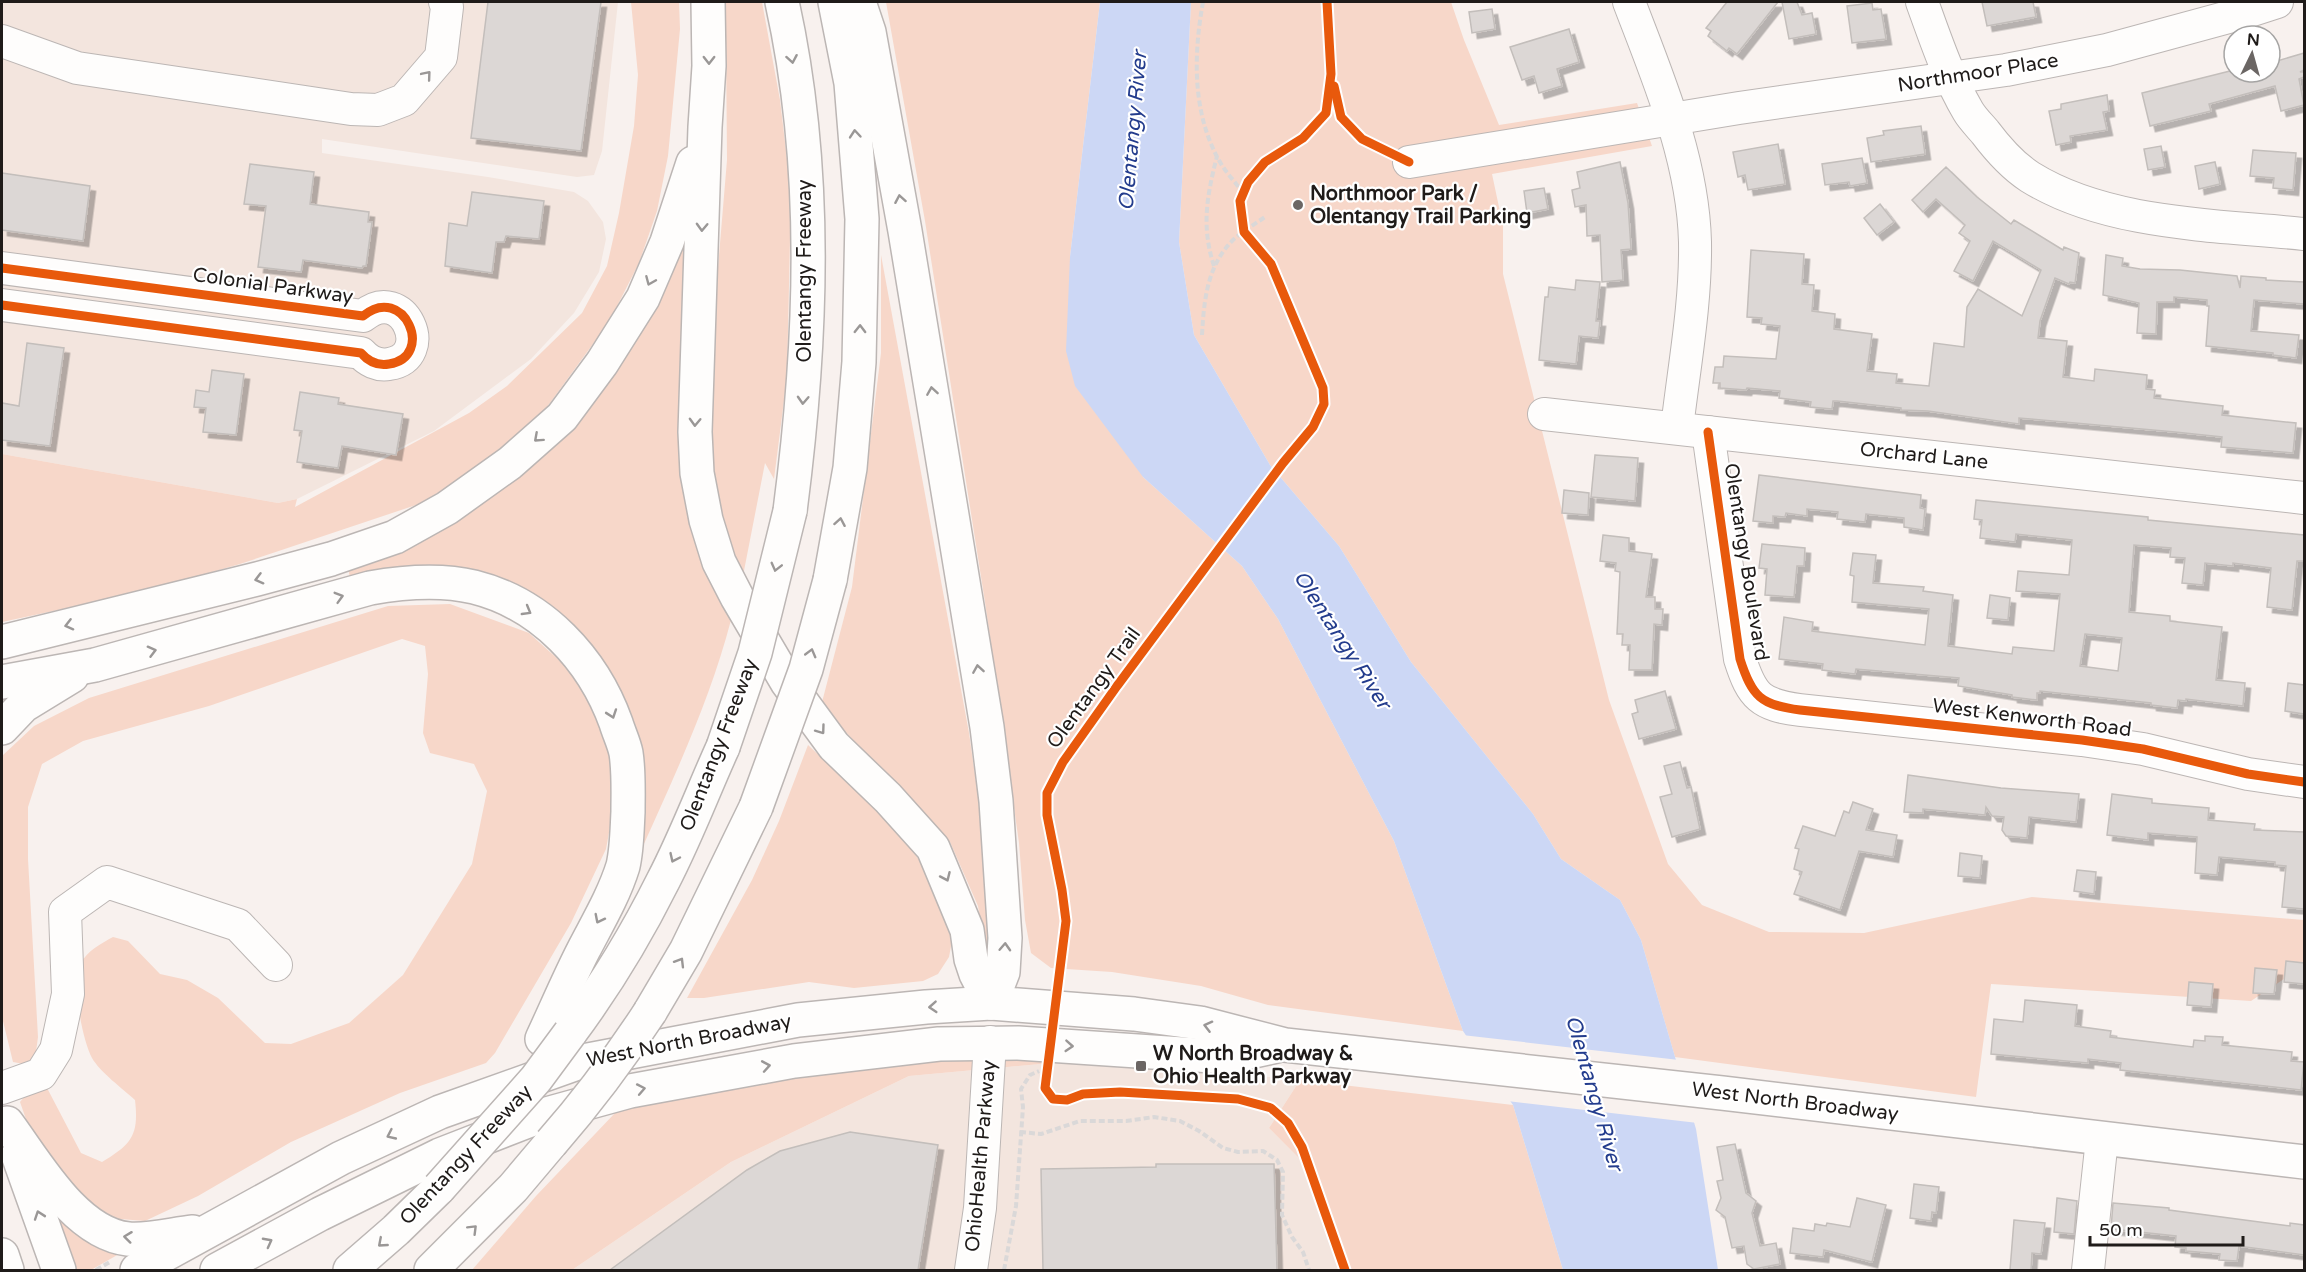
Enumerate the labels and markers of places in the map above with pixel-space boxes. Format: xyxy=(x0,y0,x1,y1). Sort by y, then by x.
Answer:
place label: Northmoor Park / Olentangy Trail Parking xyxy=(1310,182,1531,229)
marker: Northmoor Park / Olentangy Trail Parking xyxy=(1291,198,1305,212)
place label: W North Broadway & Ohio Health Parkway xyxy=(1153,1042,1354,1089)
marker: W North Broadway & Ohio Health Parkway xyxy=(1134,1059,1148,1073)

